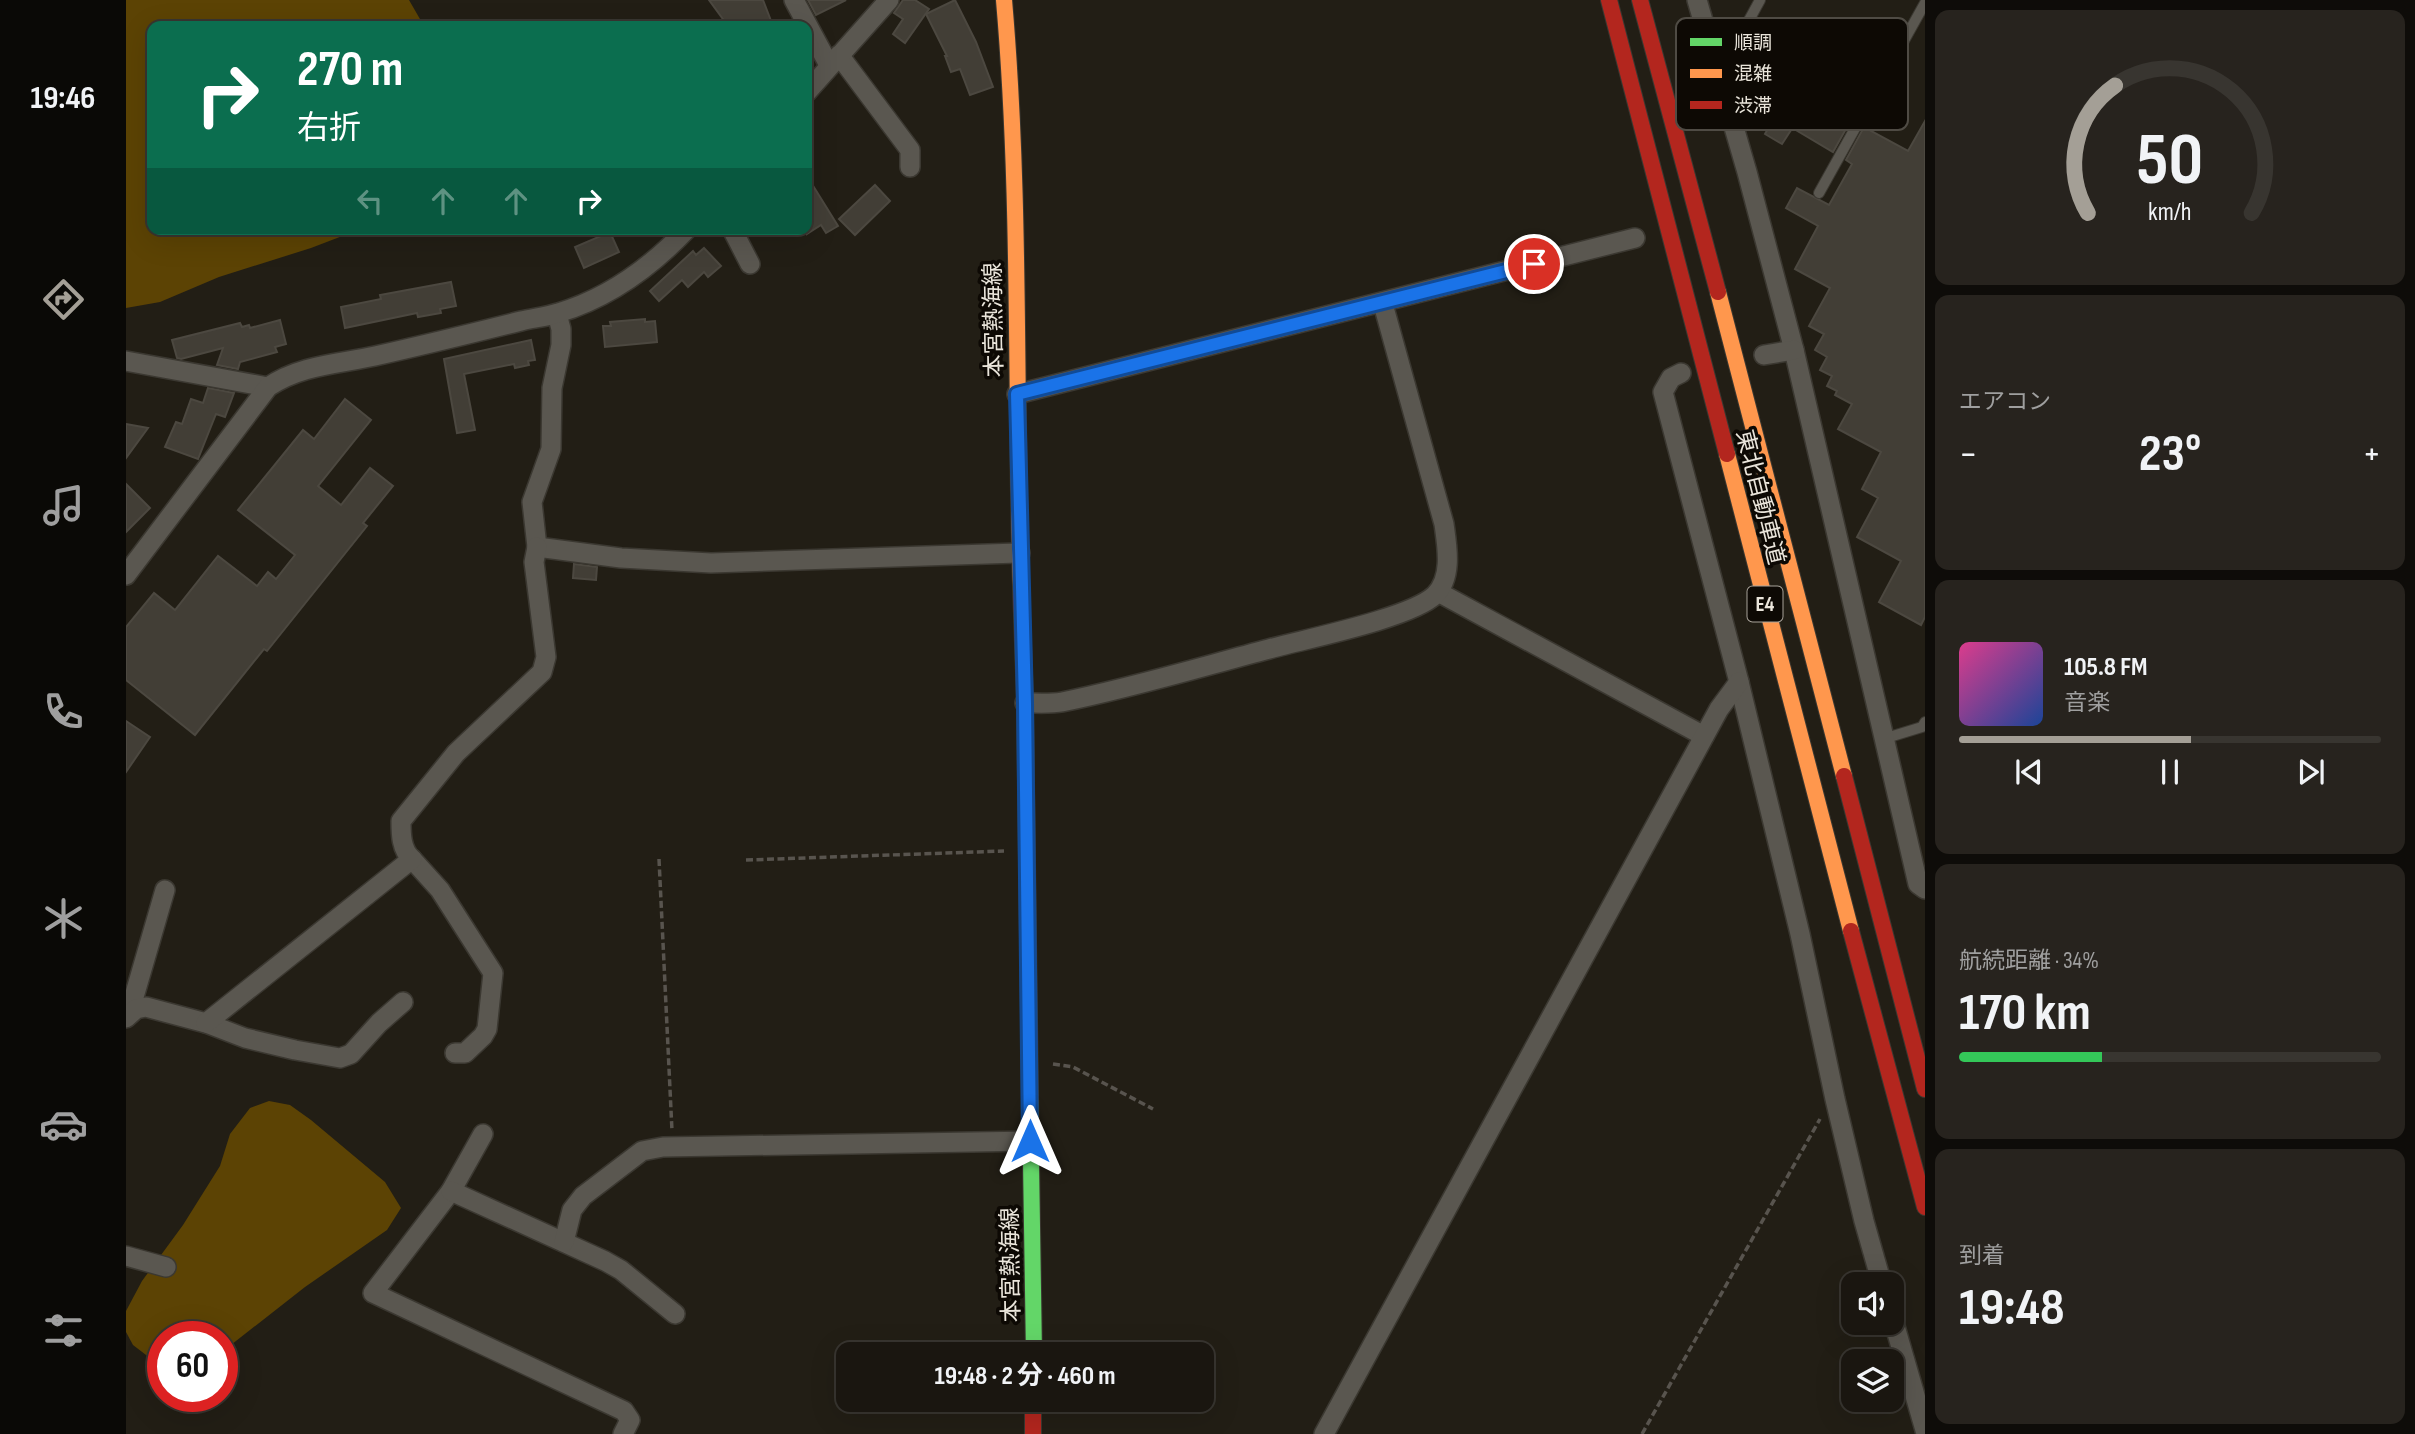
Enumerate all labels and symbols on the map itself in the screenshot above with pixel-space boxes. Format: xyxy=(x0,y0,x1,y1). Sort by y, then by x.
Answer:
legend xyxy=(1676,18,1908,130)
text: 順調 xyxy=(1734,32,1772,55)
text: 混雑 xyxy=(1734,63,1772,86)
text: 渋滞 xyxy=(1734,95,1772,118)
pin xyxy=(1504,234,1564,294)
street label: 本宮熱海線 xyxy=(979,262,1009,378)
street label: 東北自動車道 xyxy=(1730,427,1790,568)
road number: E4 xyxy=(1748,586,1782,622)
position arrow xyxy=(993,1104,1067,1178)
street label: 本宮熱海線 xyxy=(996,1207,1026,1323)
speed limit sign: 60 xyxy=(147,1321,238,1412)

